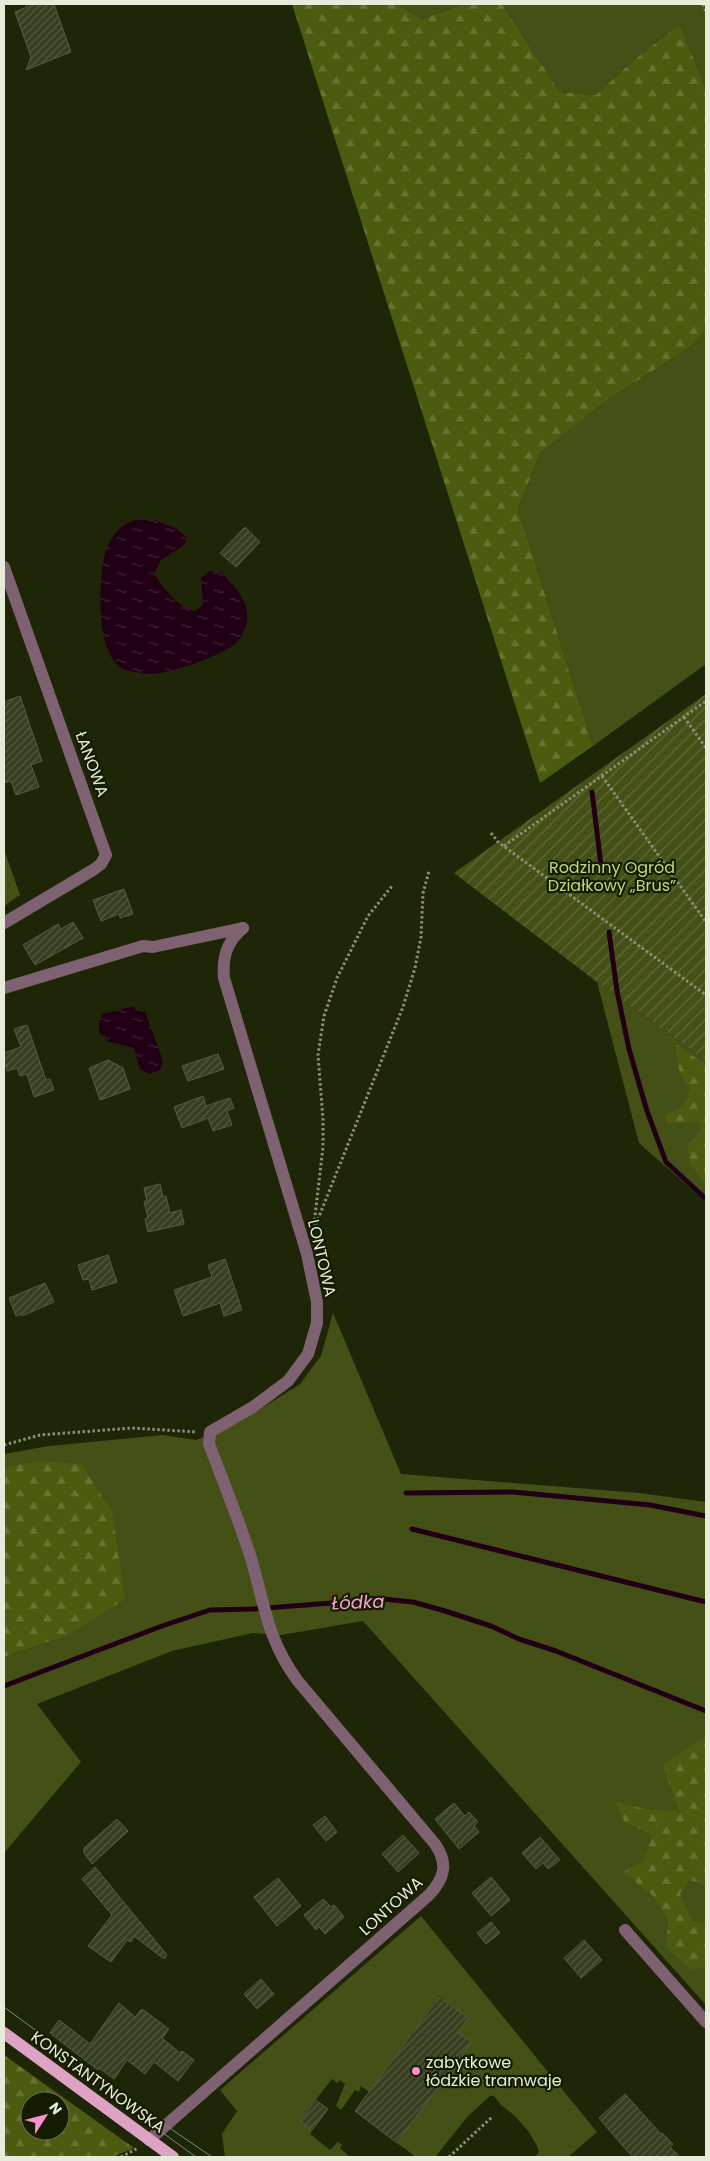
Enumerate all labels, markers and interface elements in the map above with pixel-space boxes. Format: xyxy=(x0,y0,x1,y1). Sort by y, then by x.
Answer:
street label: ŁANOWA xyxy=(70,728,115,800)
park label: Rodzinny Ogród Działkowy „Brus” xyxy=(548,856,676,897)
street label: LONTOWA xyxy=(302,1217,342,1299)
water label: Łódka xyxy=(331,1589,385,1615)
street label: LONTOWA xyxy=(354,1871,428,1941)
street label: KONSTANTYNOWSKA xyxy=(27,2027,169,2137)
place label: zabytkowe łódzkie tramwaje xyxy=(426,2051,562,2092)
marker: zabytkowe łódzkie tramwaje xyxy=(410,2065,422,2077)
north arrow xyxy=(20,2091,70,2141)

